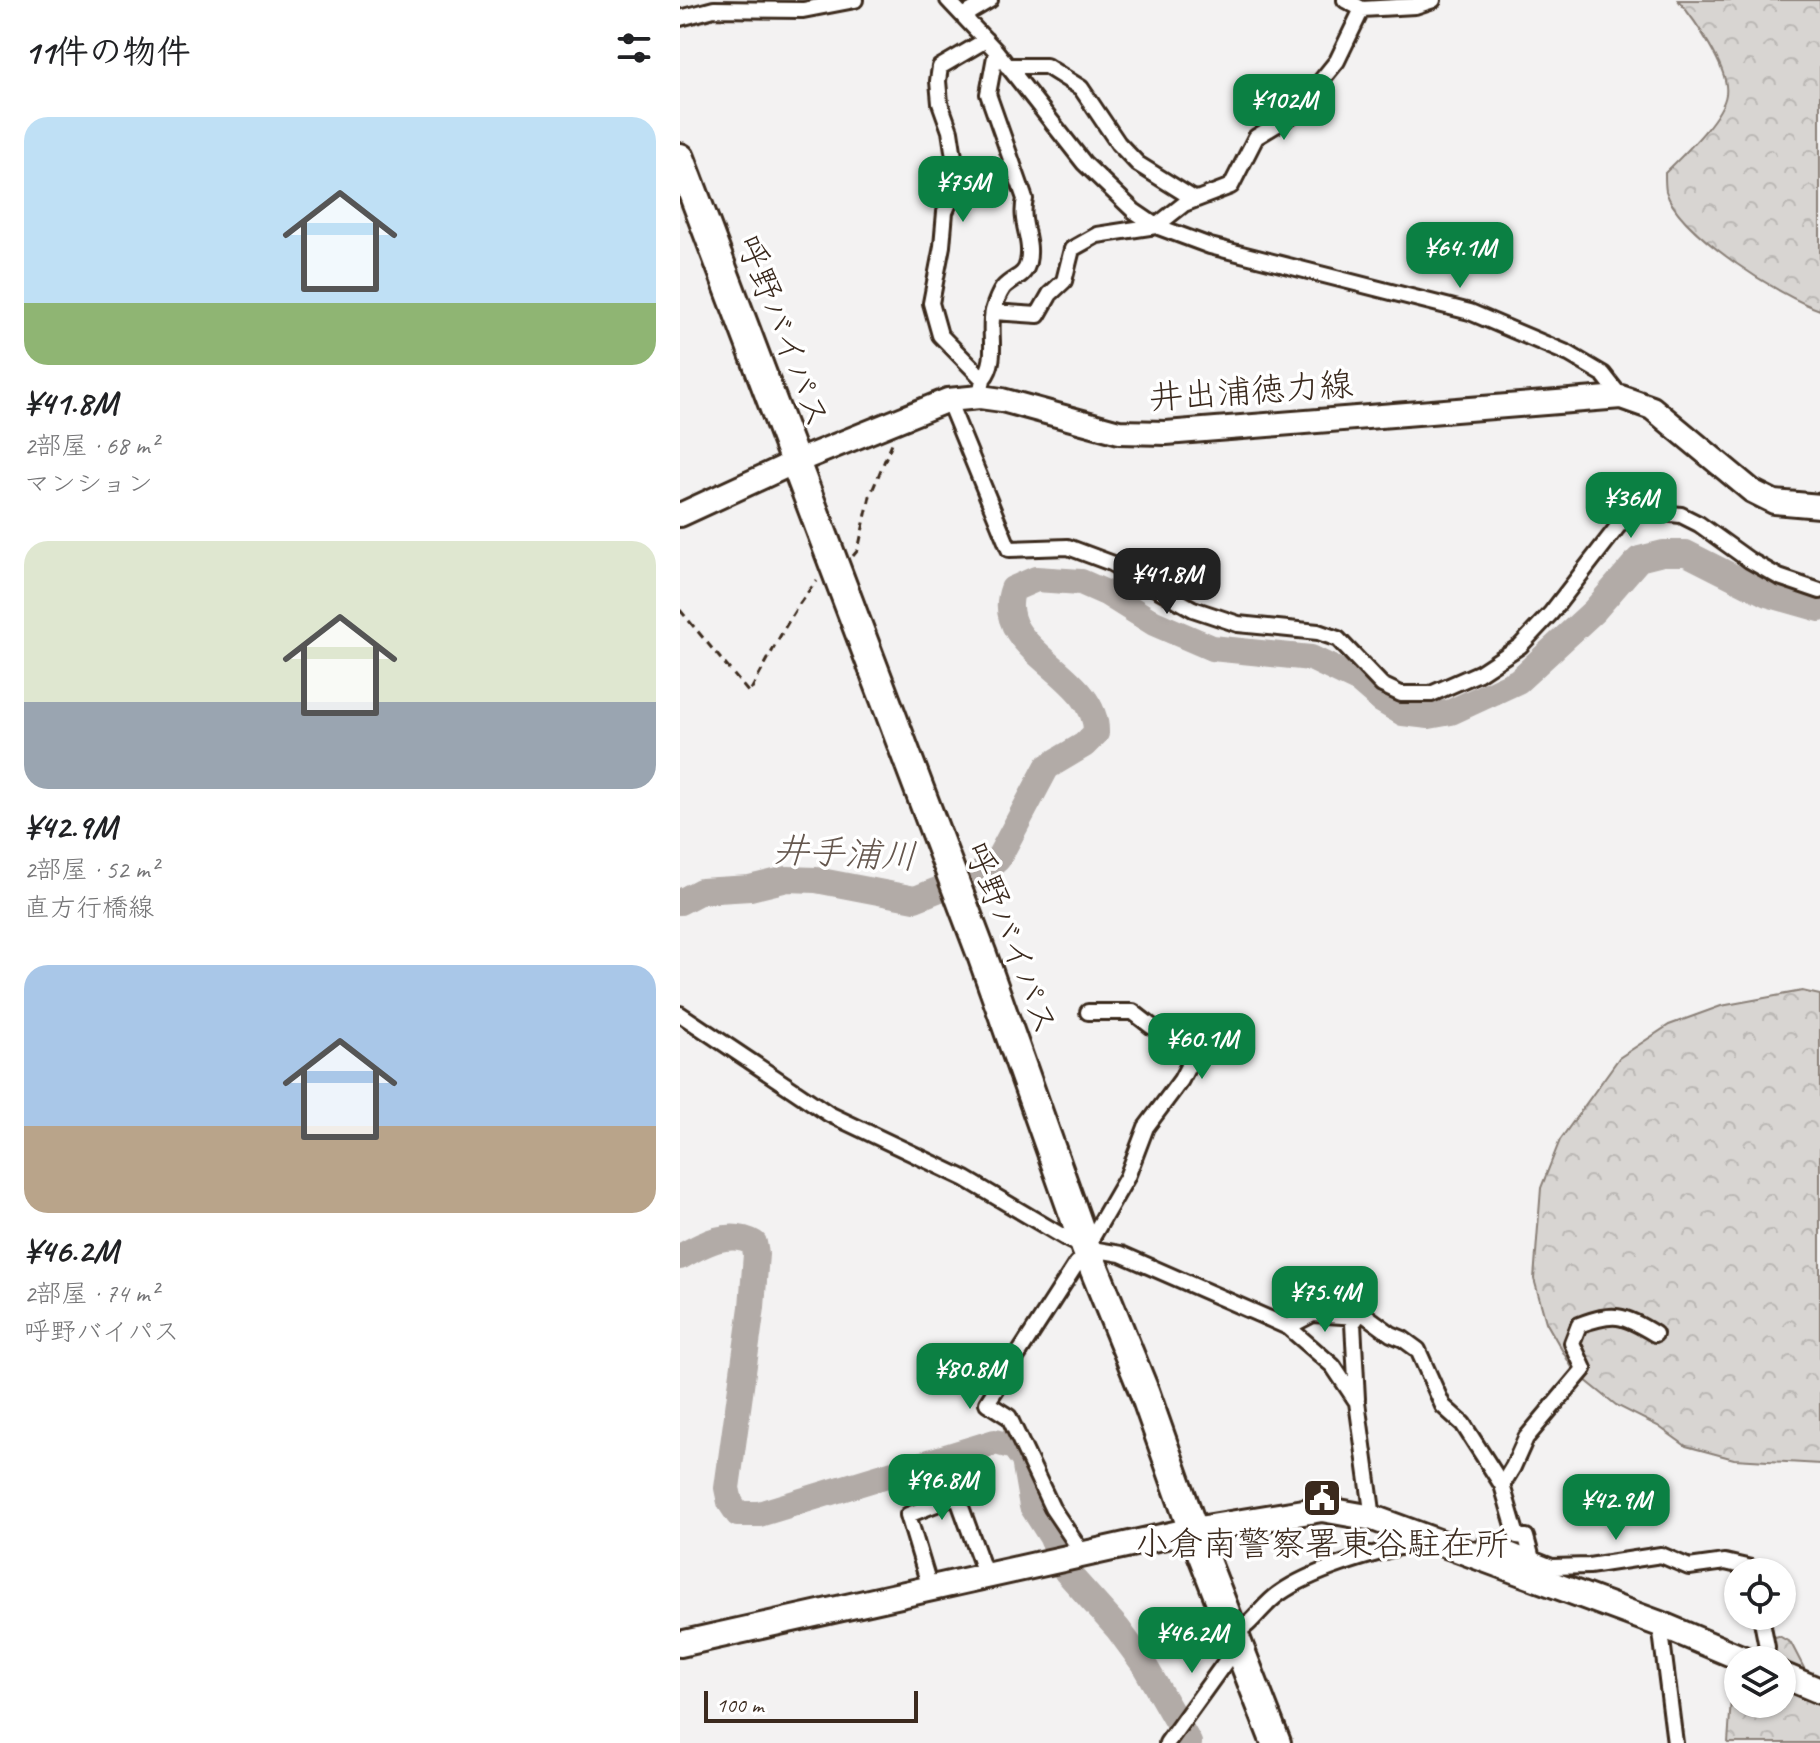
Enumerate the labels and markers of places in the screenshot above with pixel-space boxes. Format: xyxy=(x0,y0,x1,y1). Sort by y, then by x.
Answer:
pin: ¥102M xyxy=(1228,74,1340,142)
pin: ¥75M xyxy=(916,156,1010,224)
pin: ¥64.1M xyxy=(1395,222,1525,290)
pin: ¥36M xyxy=(1584,472,1678,540)
pin: ¥41.8M xyxy=(1102,548,1232,616)
pin: ¥60.1M xyxy=(1137,1013,1267,1081)
pin: ¥75.4M xyxy=(1260,1266,1390,1334)
pin: ¥80.8M xyxy=(905,1343,1035,1411)
pin: ¥96.8M xyxy=(877,1454,1007,1522)
pin: ¥42.9M xyxy=(1551,1474,1681,1542)
public building icon: 小倉南警察署東谷駐在所 xyxy=(1301,1477,1343,1519)
place label: 小倉南警察署東谷駐在所 xyxy=(1135,1522,1509,1565)
pin: ¥46.2M xyxy=(1127,1607,1257,1675)

